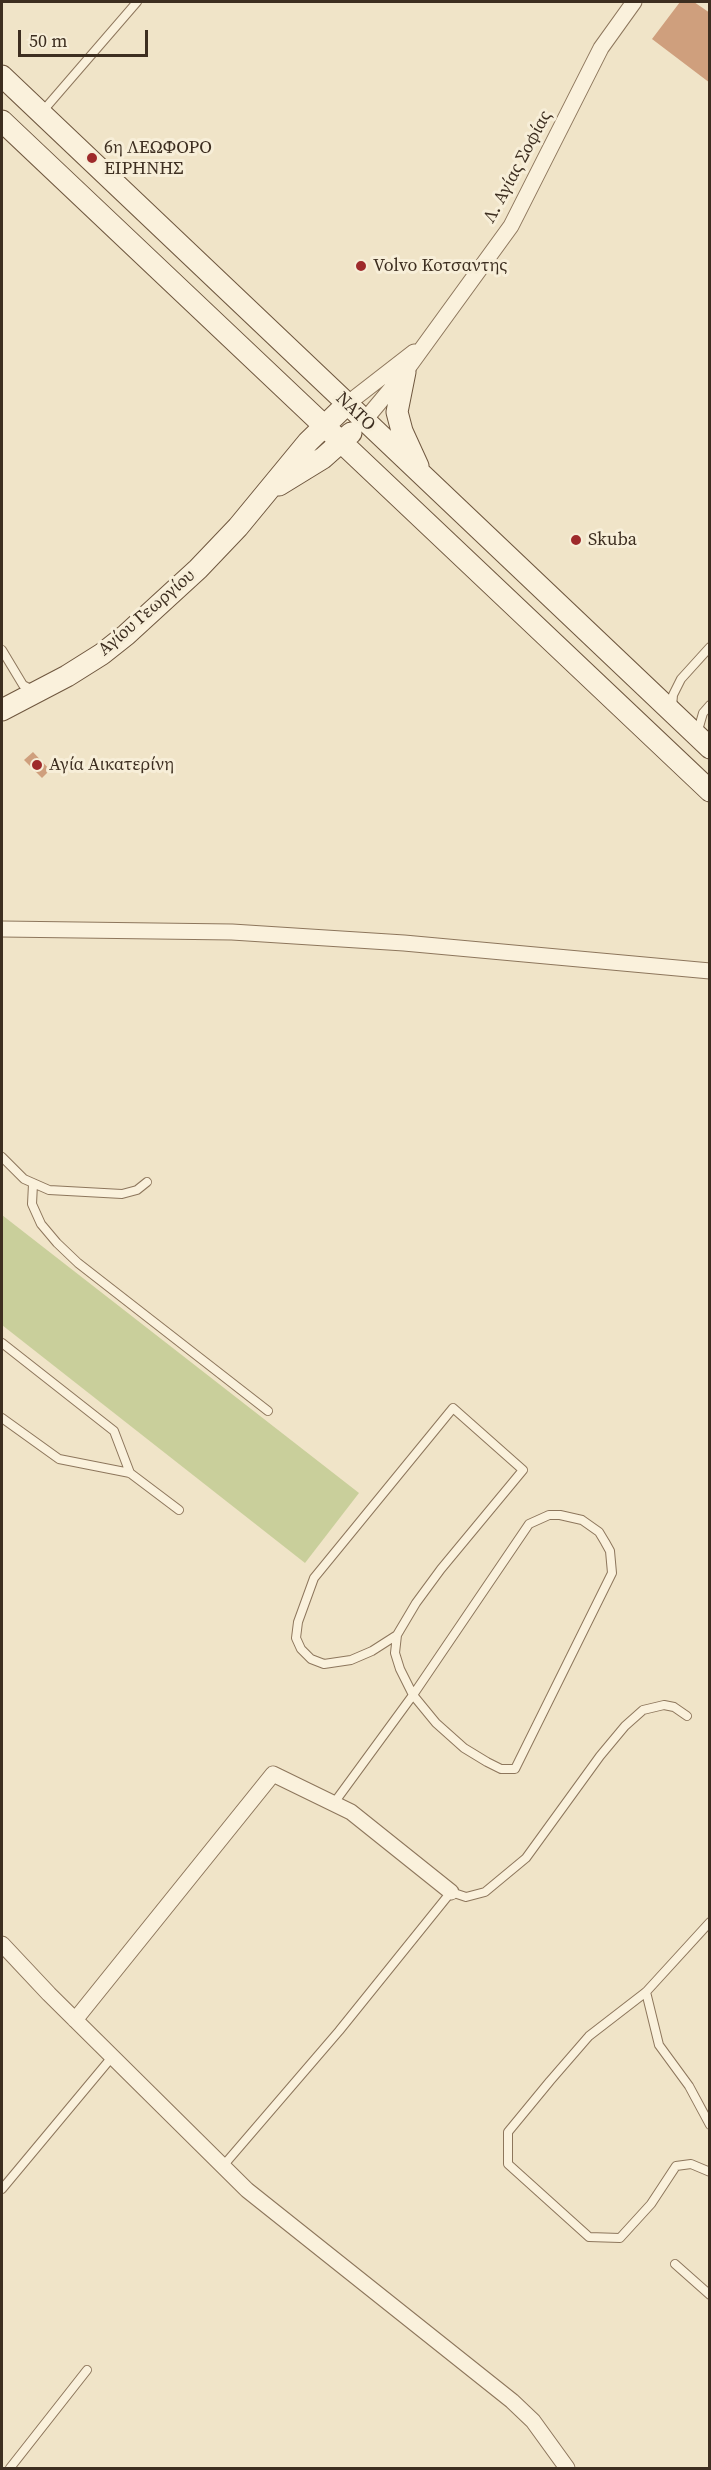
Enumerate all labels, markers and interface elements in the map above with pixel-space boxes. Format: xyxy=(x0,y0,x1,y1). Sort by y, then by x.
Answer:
scale bar xyxy=(21,18,152,56)
text: 50 m xyxy=(29,28,67,53)
street label: Λ. Αγίας Σοφίας xyxy=(479,107,557,227)
place label: 6η ΛΕΩΦΟΡΟ ΕΙΡΗΝΗΣ xyxy=(104,137,212,180)
marker: 6η ΛΕΩΦΟΡΟ ΕΙΡΗΝΗΣ xyxy=(85,151,99,165)
place label: Volvo Κοτσαντης xyxy=(373,255,507,277)
marker: Volvo Κοτσαντης xyxy=(354,259,368,273)
street label: ΝΑΤΟ xyxy=(331,388,379,436)
place label: Skuba xyxy=(588,529,637,551)
marker: Skuba xyxy=(569,533,583,547)
street label: Αγίου Γεωργίου xyxy=(94,565,200,661)
place label: Αγία Αικατερίνη xyxy=(49,754,174,776)
marker: Αγία Αικατερίνη xyxy=(30,758,44,772)

